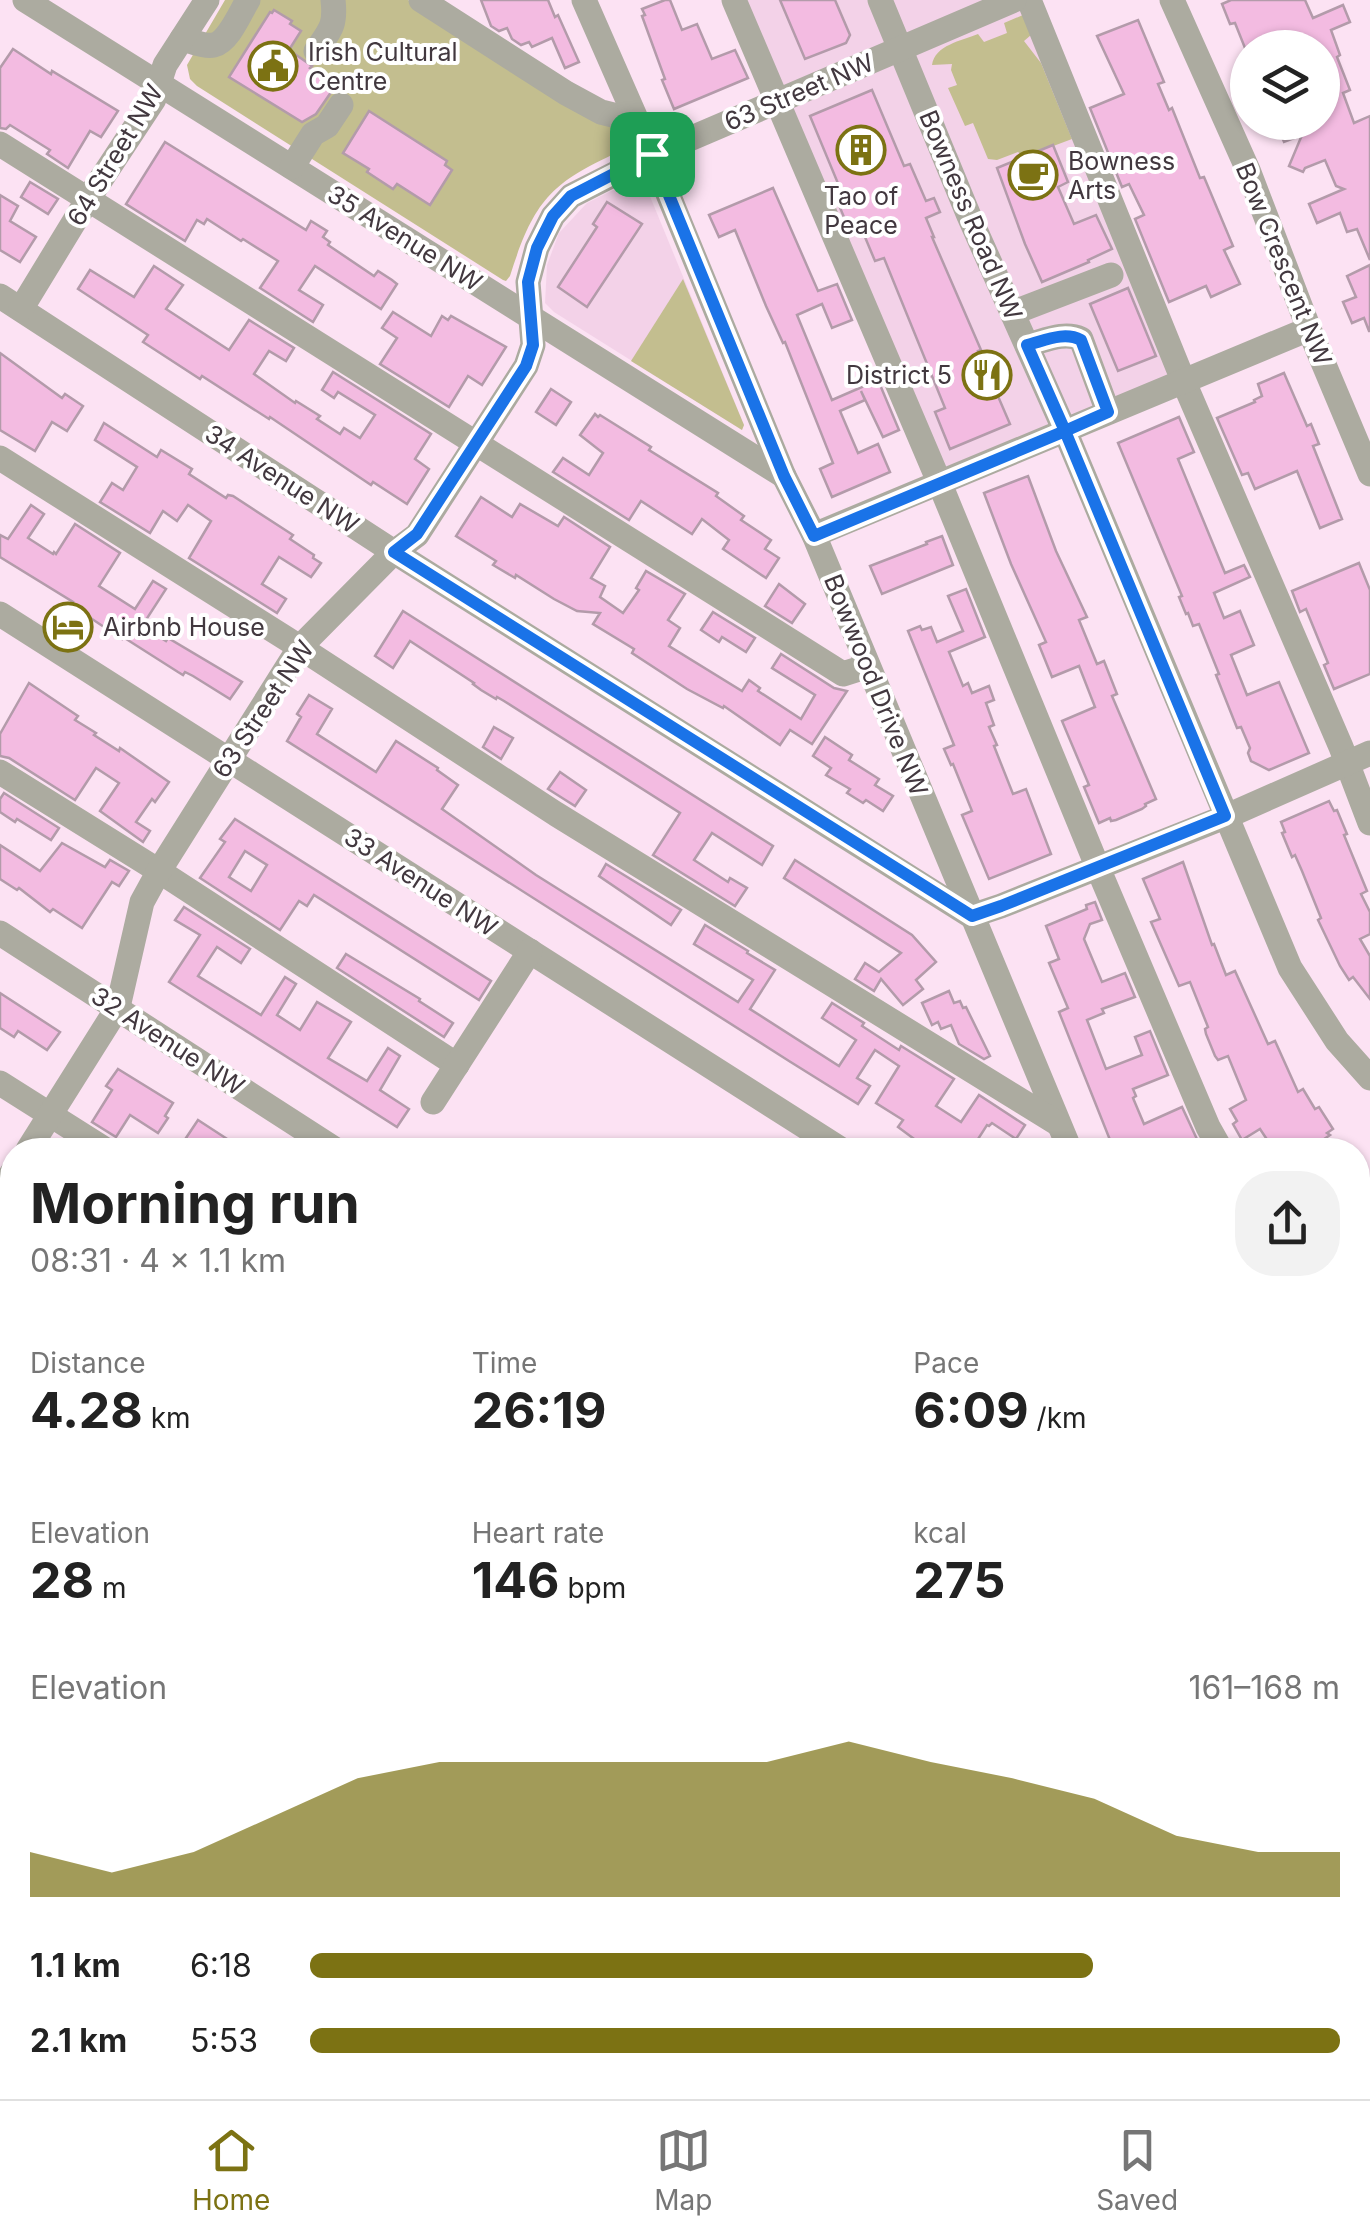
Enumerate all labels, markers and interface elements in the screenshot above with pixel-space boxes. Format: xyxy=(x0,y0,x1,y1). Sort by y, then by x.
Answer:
map controls xyxy=(1230,30,1340,140)
button: layers xyxy=(1230,30,1340,140)
place label: Irish Cultural Centre xyxy=(308,37,458,96)
public building icon: Irish Cultural Centre xyxy=(247,40,299,92)
street label: 63 Street NW xyxy=(720,47,878,137)
street label: 64 Street NW xyxy=(61,79,169,231)
street label: Bowness Road NW xyxy=(913,106,1029,324)
pin xyxy=(610,112,695,197)
building icon: Tao of Peace xyxy=(835,124,887,176)
icon: arrive xyxy=(625,127,680,182)
place label: Bowness Arts xyxy=(1068,146,1175,205)
cafe icon: Bowness Arts xyxy=(1007,149,1059,201)
street label: Bow Crescent NW xyxy=(1230,158,1338,370)
street label: 35 Avenue NW xyxy=(322,179,488,297)
place label: Tao of Peace xyxy=(824,181,898,240)
restaurant icon: District 5 xyxy=(961,349,1013,401)
place label: District 5 xyxy=(846,360,952,390)
street label: 34 Avenue NW xyxy=(200,418,364,540)
street label: Bowwood Drive NW xyxy=(818,570,934,800)
hotel icon: Airbnb House xyxy=(42,601,94,653)
place label: Airbnb House xyxy=(103,612,265,642)
street label: 63 Street NW xyxy=(206,635,320,783)
street label: 33 Avenue NW xyxy=(339,821,503,943)
street label: 32 Avenue NW xyxy=(86,980,250,1102)
text: Morning run xyxy=(30,1170,360,1236)
button: share xyxy=(1235,1171,1340,1276)
text: 08:31 · 4 × 1.1 km xyxy=(30,1241,286,1280)
text: Distance xyxy=(30,1346,146,1380)
text: Time xyxy=(472,1346,537,1380)
text: Pace xyxy=(913,1346,979,1380)
text: 4.28 xyxy=(30,1380,143,1440)
text: 26:19 xyxy=(472,1380,606,1440)
text: 6:09 xyxy=(913,1380,1029,1440)
text: km xyxy=(143,1401,191,1435)
text: /km xyxy=(1029,1401,1087,1435)
text: Elevation xyxy=(30,1516,150,1550)
text: Heart rate xyxy=(472,1516,604,1550)
text: kcal xyxy=(913,1516,967,1550)
text: 28 xyxy=(30,1550,94,1610)
text: 146 xyxy=(472,1550,560,1610)
text: 275 xyxy=(913,1550,1005,1610)
text: m xyxy=(94,1571,126,1605)
text: bpm xyxy=(560,1571,626,1605)
text: Elevation xyxy=(30,1668,167,1707)
text: 161–168 m xyxy=(1188,1668,1340,1707)
text: 1.1 km xyxy=(30,1946,121,1985)
text: 6:18 xyxy=(190,1946,252,1985)
text: 2.1 km xyxy=(30,2021,127,2060)
text: 5:53 xyxy=(190,2021,258,2060)
tab: Home xyxy=(192,2123,270,2217)
tab: Map xyxy=(654,2123,712,2217)
tab: Saved xyxy=(1096,2123,1178,2217)

